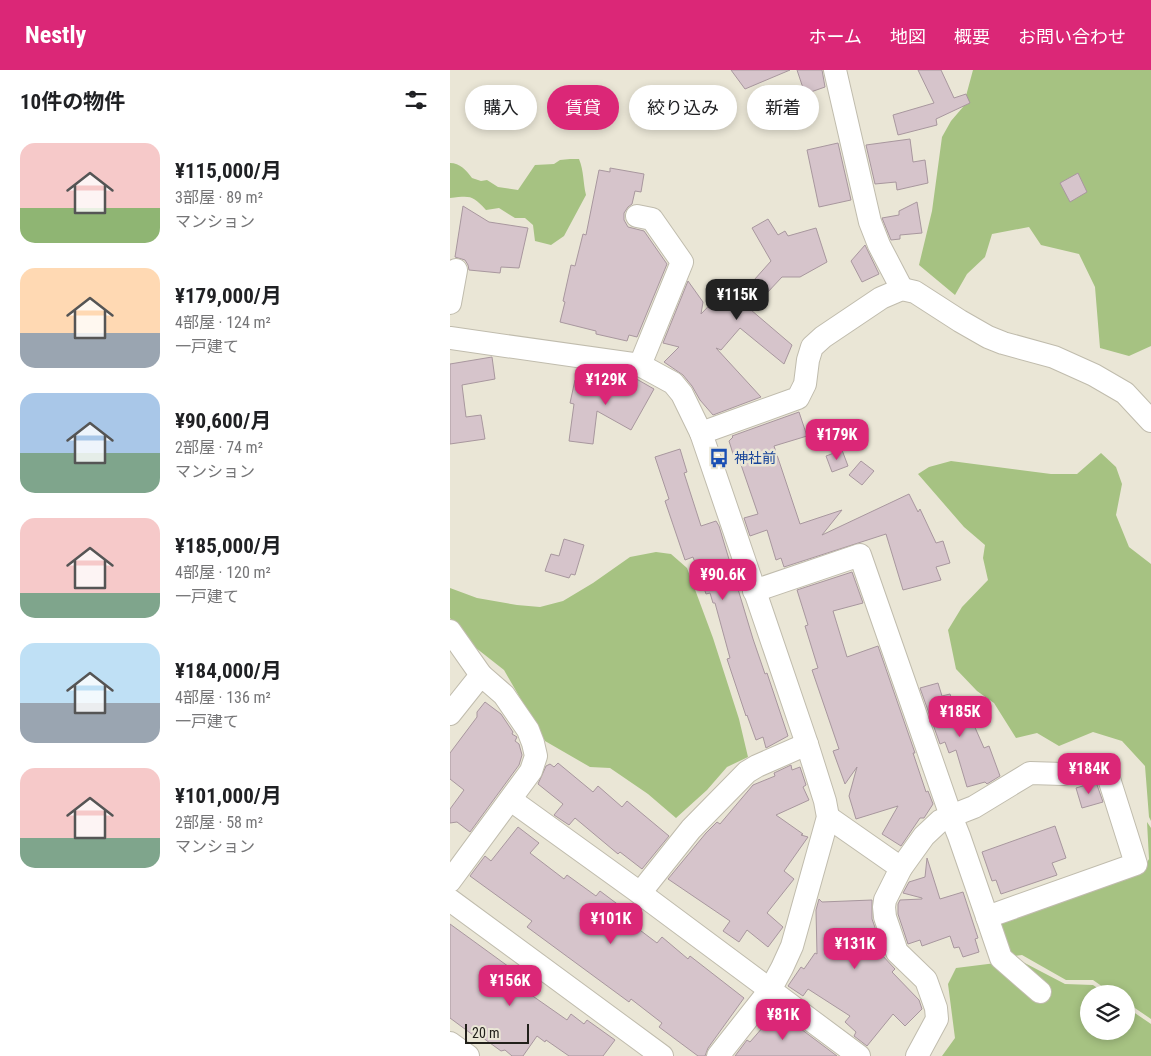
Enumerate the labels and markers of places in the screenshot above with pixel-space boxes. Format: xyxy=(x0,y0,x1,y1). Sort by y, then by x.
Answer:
pin: ¥115K xyxy=(702,278,772,321)
pin: ¥129K xyxy=(571,364,641,406)
pin: ¥179K xyxy=(802,418,872,461)
bus stop icon: 神社前 xyxy=(708,447,730,469)
place label: 神社前 xyxy=(734,450,776,466)
pin: ¥90.6K xyxy=(682,558,764,601)
pin: ¥185K xyxy=(925,696,995,738)
pin: ¥184K xyxy=(1054,752,1124,795)
pin: ¥101K xyxy=(576,902,646,945)
pin: ¥131K xyxy=(820,928,890,970)
pin: ¥156K xyxy=(475,964,545,1007)
pin: ¥81K xyxy=(753,998,813,1041)

